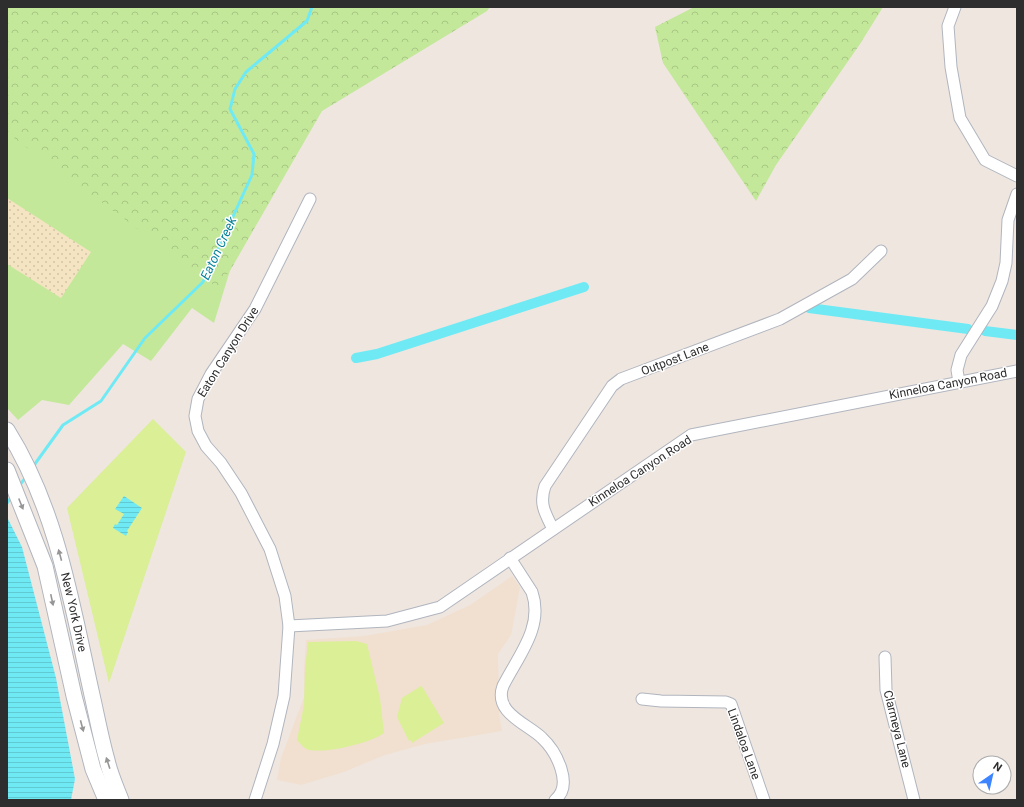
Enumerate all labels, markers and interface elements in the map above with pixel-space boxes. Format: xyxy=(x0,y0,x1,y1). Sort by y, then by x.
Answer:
water label: Eaton Creek xyxy=(197,214,240,282)
street label: Eaton Canyon Drive xyxy=(195,304,261,400)
street label: Outpost Lane xyxy=(639,340,711,378)
street label: Kinneloa Canyon Road xyxy=(888,366,1008,402)
street label: Kinneloa Canyon Road xyxy=(586,432,694,510)
one-way arrow xyxy=(18,498,24,510)
one-way arrow xyxy=(56,549,62,561)
street label: New York Drive xyxy=(58,571,90,653)
one-way arrow xyxy=(50,593,56,606)
street label: Clarmeya Lane xyxy=(881,689,913,769)
street label: Lindaloa Lane xyxy=(725,707,763,781)
one-way arrow xyxy=(79,720,85,732)
north arrow xyxy=(972,755,1012,795)
one-way arrow xyxy=(105,757,111,769)
text: N xyxy=(990,760,1004,775)

